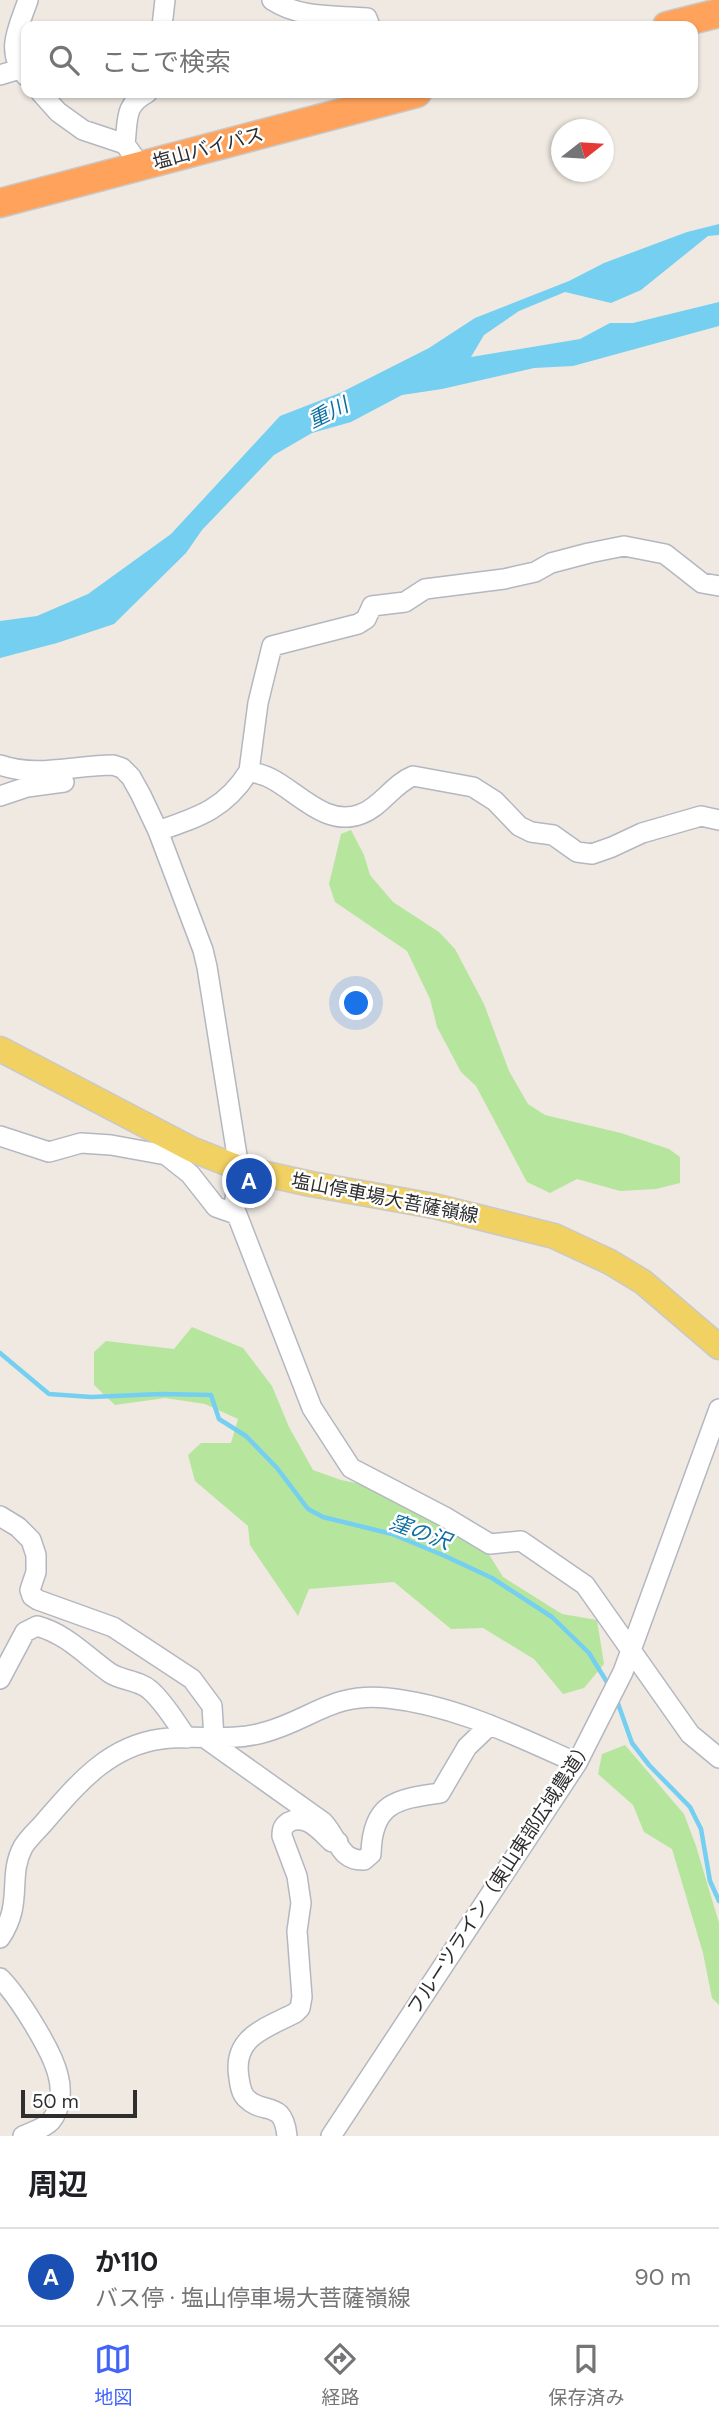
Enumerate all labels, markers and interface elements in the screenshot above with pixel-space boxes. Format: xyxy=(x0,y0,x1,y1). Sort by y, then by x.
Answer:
search box xyxy=(21,21,698,98)
icon: search xyxy=(45,41,83,79)
text: ここで検索 xyxy=(101,45,231,79)
north arrow xyxy=(551,119,614,182)
street label: 塩山バイパス xyxy=(150,121,266,175)
water label: 重川 xyxy=(303,390,355,435)
your location xyxy=(339,986,373,1020)
pin: A xyxy=(226,1155,272,1207)
street label: 塩山停車場大菩薩嶺線 xyxy=(289,1168,481,1228)
water label: 窪の沢 xyxy=(386,1508,457,1557)
street label: フルーツライン（東山東部広域農道） xyxy=(402,1735,598,2019)
scale bar xyxy=(21,2087,136,2119)
text: 50 m xyxy=(32,2089,79,2114)
text: 周辺 xyxy=(28,2165,88,2204)
text: か110 xyxy=(95,2245,158,2279)
text: A xyxy=(43,2262,59,2292)
text: 90 m xyxy=(634,2262,691,2292)
text: バス停 · 塩山停車場大菩薩嶺線 xyxy=(95,2283,411,2313)
tab: 地図 xyxy=(94,2340,133,2410)
tab: 経路 xyxy=(321,2340,360,2410)
tab: 保存済み xyxy=(548,2340,625,2410)

